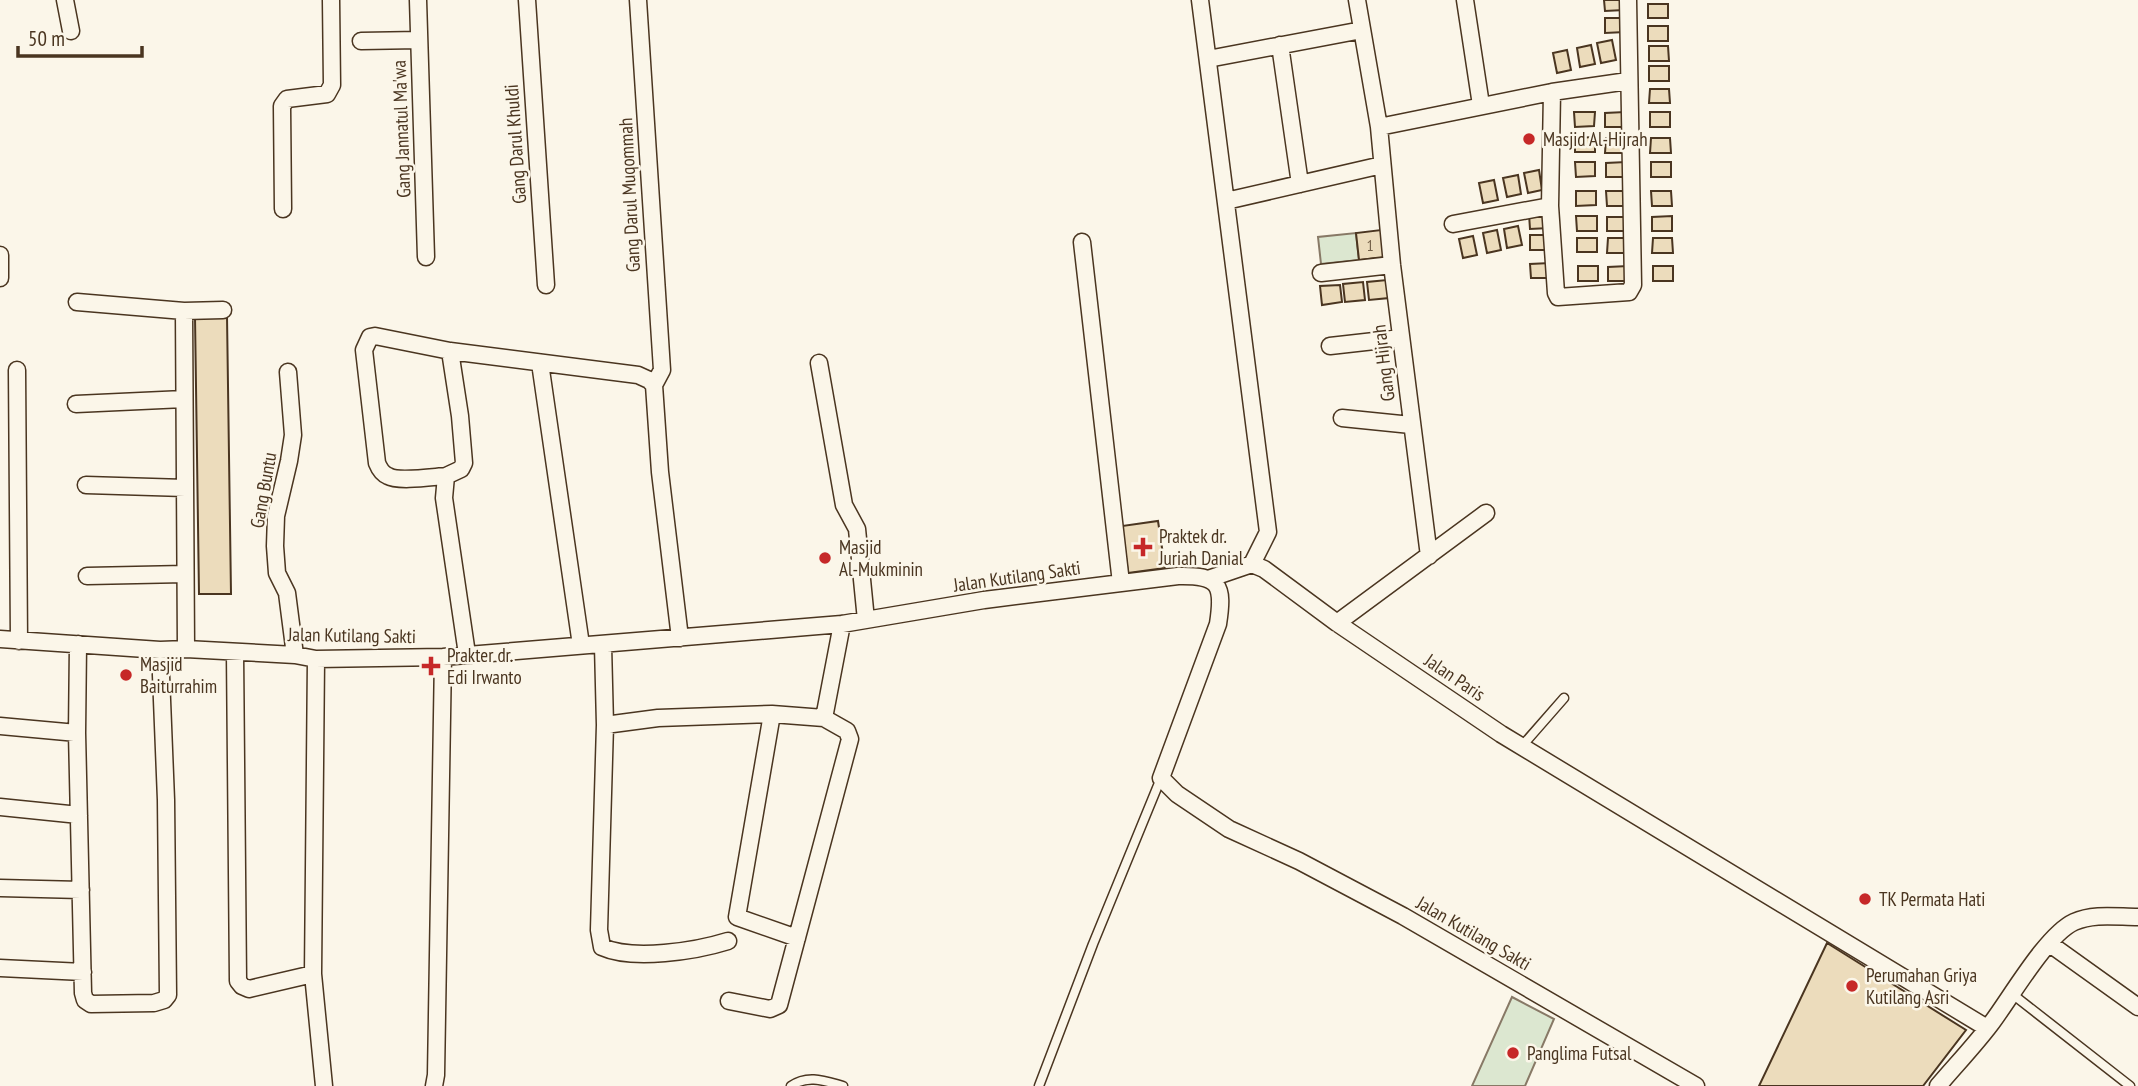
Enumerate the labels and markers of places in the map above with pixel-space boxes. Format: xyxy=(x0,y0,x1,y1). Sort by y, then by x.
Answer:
place label: Masjid Al-Hijrah xyxy=(1543,127,1648,151)
marker: Masjid Al-Hijrah xyxy=(1521,131,1537,147)
place label: Praktek dr. Juriah Danial xyxy=(1158,524,1244,570)
place label: Masjid Al-Mukminin xyxy=(839,535,923,581)
marker: Praktek dr. Juriah Danial xyxy=(1133,537,1153,557)
marker: Masjid Al-Mukminin xyxy=(817,550,833,566)
place label: Prakter dr. Edi Irwanto xyxy=(447,643,522,689)
place label: Masjid Baiturrahim xyxy=(140,652,217,698)
marker: Prakter dr. Edi Irwanto xyxy=(421,656,441,676)
marker: Masjid Baiturrahim xyxy=(118,667,134,683)
place label: TK Permata Hati xyxy=(1879,887,1985,911)
marker: TK Permata Hati xyxy=(1857,891,1873,907)
place label: Perumahan Griya Kutilang Asri xyxy=(1866,963,1977,1009)
marker: Perumahan Griya Kutilang Asri xyxy=(1844,978,1860,994)
place label: Panglima Futsal xyxy=(1527,1041,1632,1065)
marker: Panglima Futsal xyxy=(1505,1045,1521,1061)

